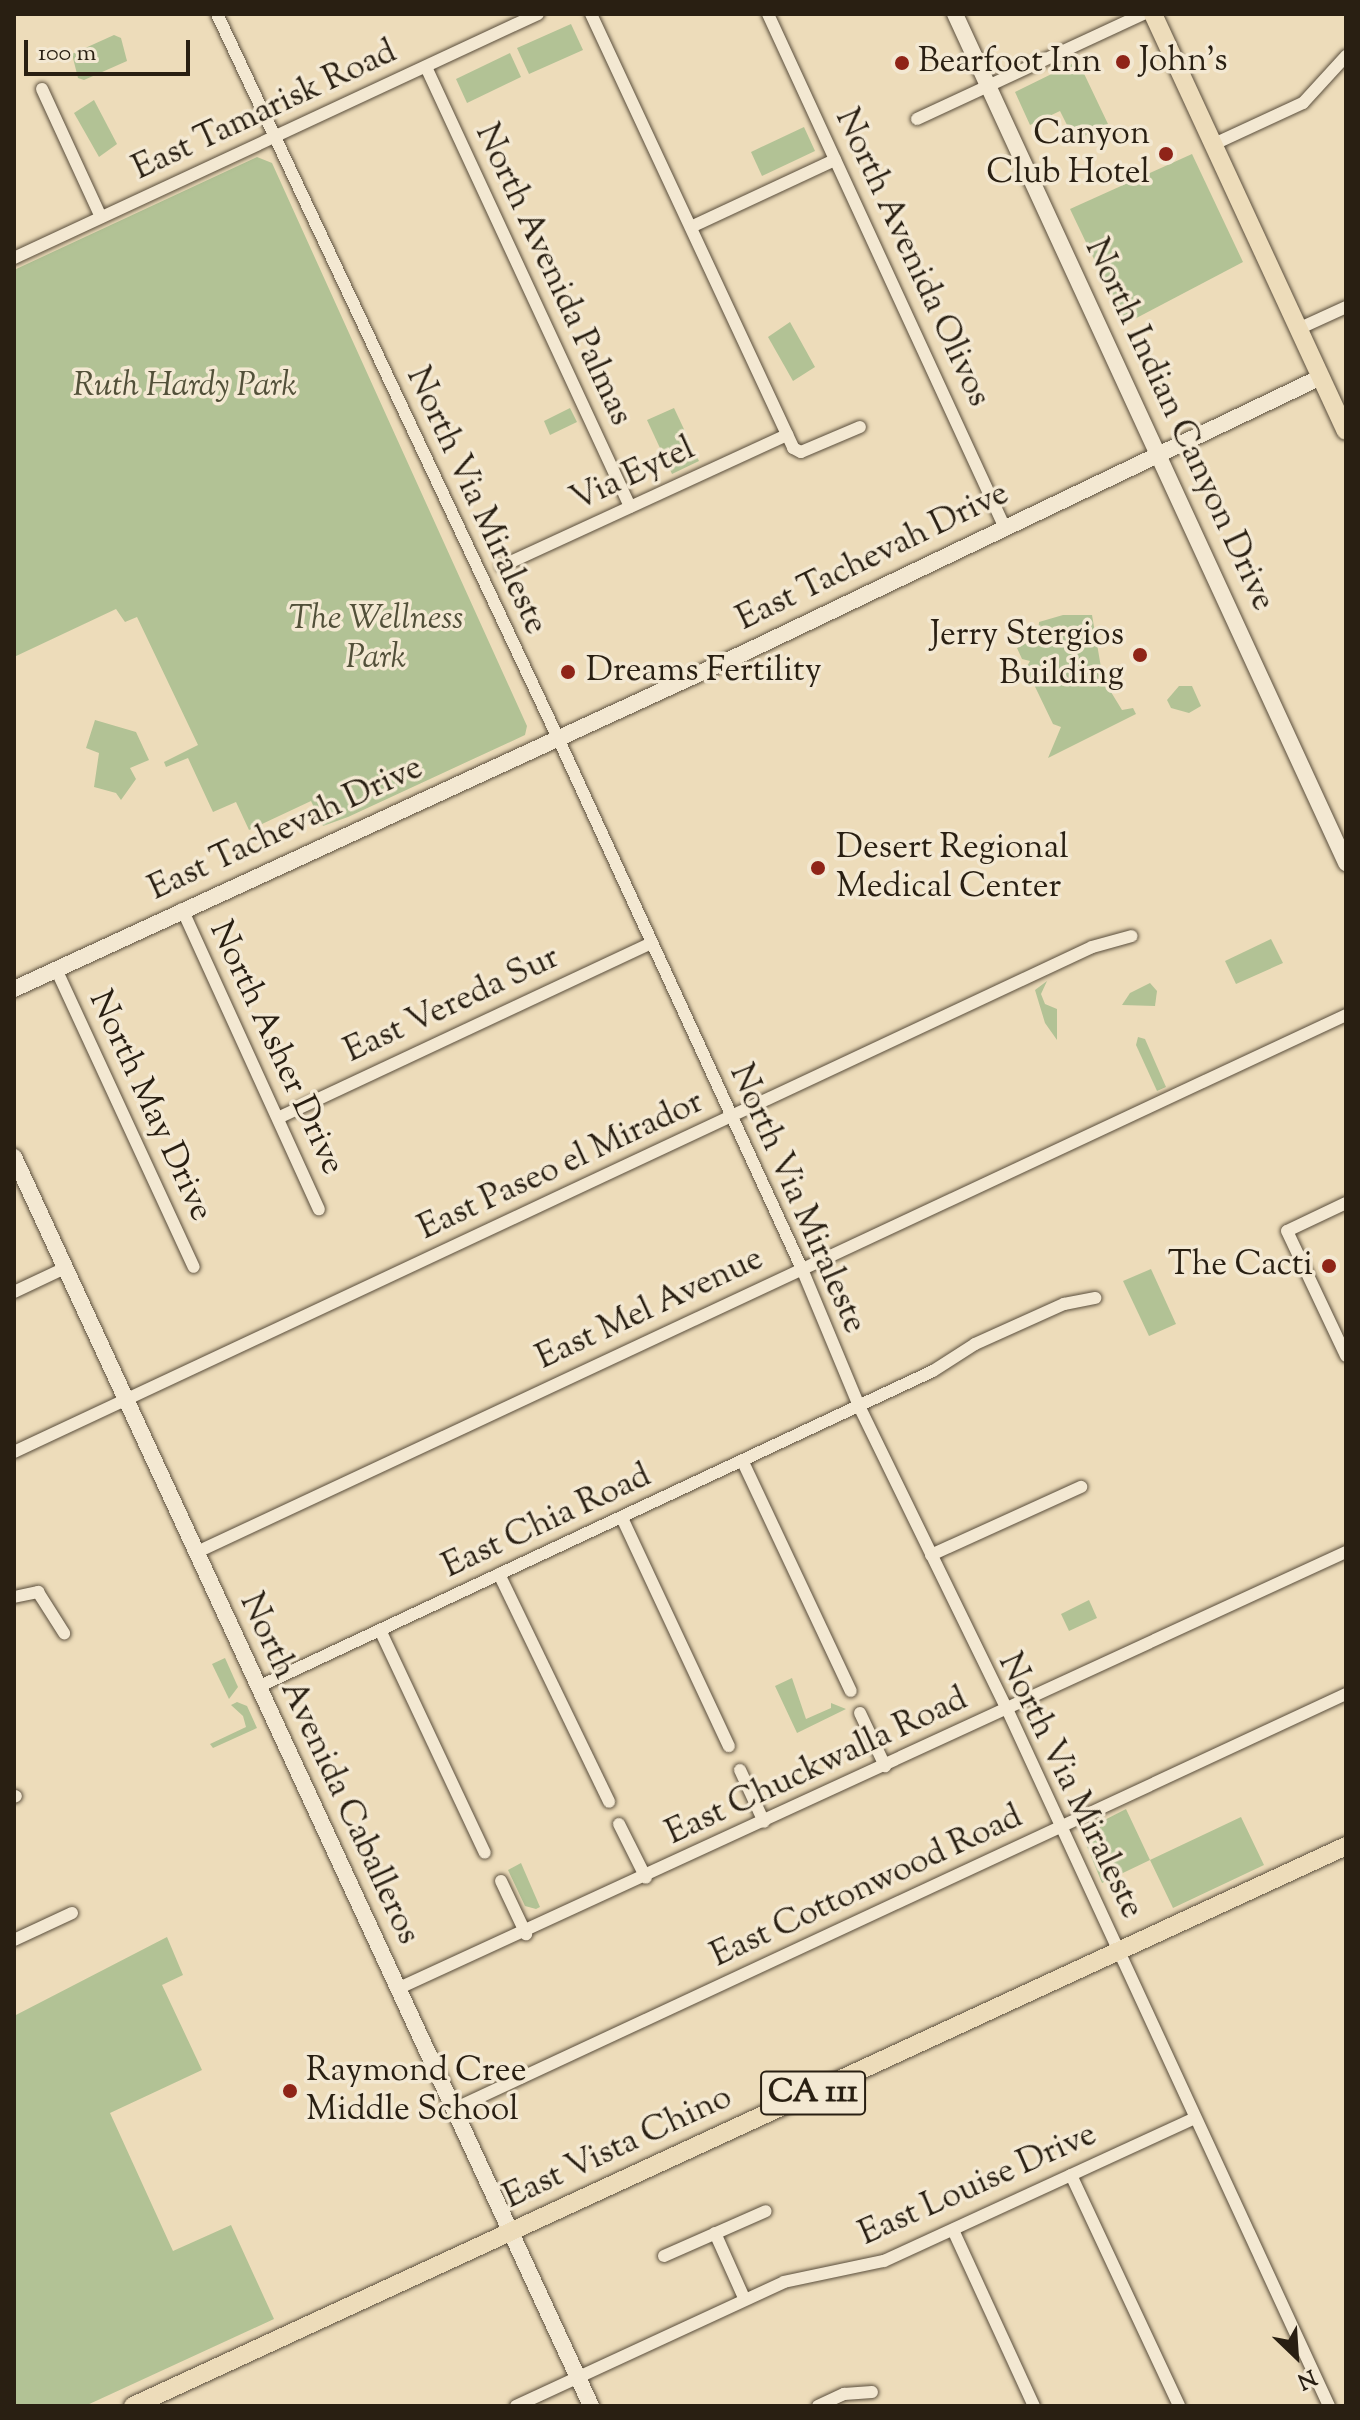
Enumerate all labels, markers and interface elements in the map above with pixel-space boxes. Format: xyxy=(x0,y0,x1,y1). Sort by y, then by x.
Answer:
scale bar xyxy=(28,24,194,74)
street label: East Tamarisk Road xyxy=(127,32,403,190)
text: 100 m xyxy=(38,37,96,71)
place label: John's xyxy=(1139,42,1228,82)
place label: Bearfoot Inn xyxy=(918,43,1101,83)
marker: John's xyxy=(1114,53,1132,71)
marker: Bearfoot Inn xyxy=(893,54,911,72)
street label: North Avenida Olivos xyxy=(825,103,999,413)
place label: Canyon Club Hotel xyxy=(986,114,1150,194)
street label: North Avenida Palmas xyxy=(465,118,641,432)
marker: Canyon Club Hotel xyxy=(1157,145,1175,163)
street label: North Indian Canyon Drive xyxy=(1075,233,1283,617)
street label: North Via Miraleste xyxy=(396,361,556,641)
park label: Ruth Hardy Park xyxy=(73,367,297,407)
street label: Via Eytel xyxy=(564,429,702,521)
street label: East Tachevah Drive xyxy=(731,474,1015,640)
park label: The Wellness Park xyxy=(289,599,463,678)
place label: Jerry Stergios Building xyxy=(930,615,1124,694)
marker: Jerry Stergios Building xyxy=(1131,646,1149,664)
place label: Dreams Fertility xyxy=(586,652,822,692)
marker: Dreams Fertility xyxy=(557,661,579,683)
street label: East Tachevah Drive xyxy=(143,748,429,910)
place label: Desert Regional Medical Center xyxy=(836,828,1069,908)
marker: Desert Regional Medical Center xyxy=(807,857,829,879)
street label: North Asher Drive xyxy=(199,915,353,1181)
street label: East Vereda Sur xyxy=(338,938,566,1072)
street label: North May Drive xyxy=(79,984,221,1228)
street label: North Via Miraleste xyxy=(719,1058,875,1340)
street label: East Paseo el Mirador xyxy=(412,1082,710,1250)
street label: East Mel Avenue xyxy=(530,1239,770,1379)
place label: The Cacti xyxy=(1168,1246,1313,1286)
marker: The Cacti xyxy=(1320,1257,1338,1275)
street label: East Chia Road xyxy=(436,1456,658,1588)
street label: North Avenida Caballeros xyxy=(230,1587,428,1951)
street label: North Via Miraleste xyxy=(988,1647,1152,1925)
street label: East Chuckwalla Road xyxy=(660,1679,974,1855)
street label: East Cottonwood Road xyxy=(705,1797,1029,1977)
place label: Raymond Cree Middle School xyxy=(306,2051,526,2130)
road number: CA 111 xyxy=(759,2065,867,2121)
street label: East Vista Chino xyxy=(498,2077,738,2219)
marker: Raymond Cree Middle School xyxy=(281,2082,299,2100)
street label: East Louise Drive xyxy=(853,2114,1103,2256)
north arrow xyxy=(1256,2316,1336,2396)
text: N xyxy=(1291,2360,1321,2396)

